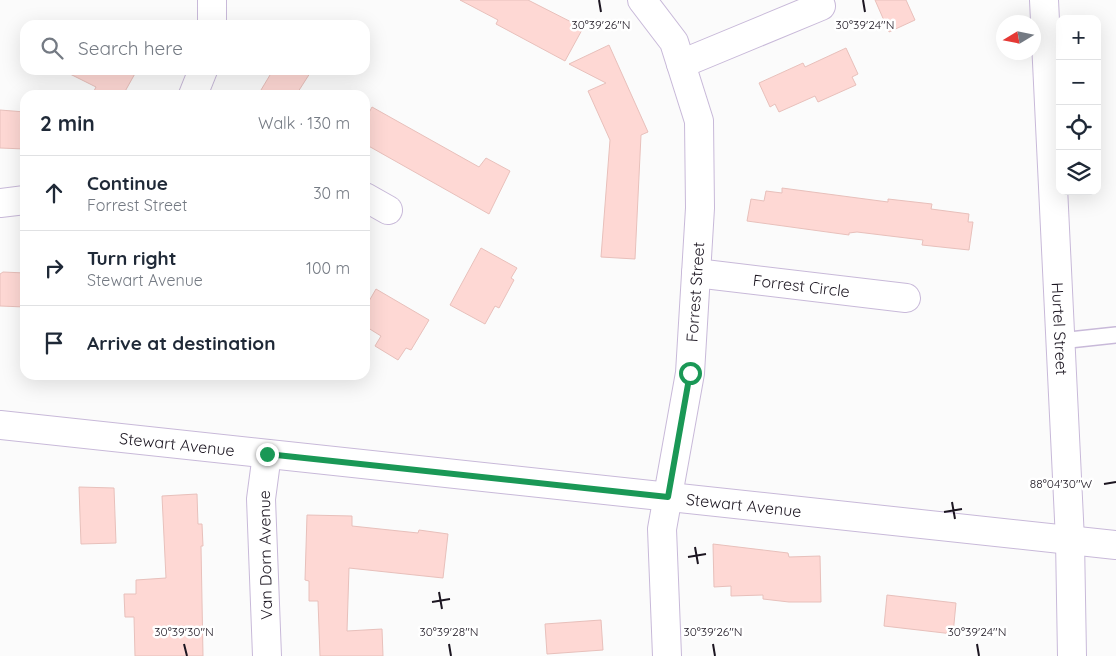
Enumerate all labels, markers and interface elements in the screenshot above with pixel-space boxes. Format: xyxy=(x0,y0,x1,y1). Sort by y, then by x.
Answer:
north arrow xyxy=(996,15,1041,60)
map controls xyxy=(1056,15,1101,195)
button: + xyxy=(1056,15,1101,60)
text: 30°39'26"N xyxy=(571,17,631,32)
text: 30°39'24"N xyxy=(836,17,894,32)
search box xyxy=(20,20,370,75)
icon: search xyxy=(38,34,66,62)
text: Search here xyxy=(78,36,183,60)
button: − xyxy=(1056,60,1101,105)
button: locate xyxy=(1056,105,1101,150)
text: 2 min xyxy=(40,110,95,136)
text: Walk · 130 m xyxy=(258,113,350,133)
button: layers xyxy=(1056,150,1101,195)
text: Continue xyxy=(87,171,168,195)
icon: ahead xyxy=(40,179,68,207)
text: 30 m xyxy=(313,183,350,203)
text: Forrest Street xyxy=(87,195,188,215)
street label: Forrest Street xyxy=(682,241,708,343)
text: Turn right xyxy=(87,246,176,270)
icon: right xyxy=(40,254,68,282)
text: 100 m xyxy=(306,258,350,278)
text: Stewart Avenue xyxy=(87,270,203,290)
street label: Forrest Circle xyxy=(752,270,851,301)
street label: Hurtel Street xyxy=(1048,282,1072,376)
icon: arrive xyxy=(40,329,68,357)
text: Arrive at destination xyxy=(87,331,276,355)
route start xyxy=(679,362,702,385)
street label: Stewart Avenue xyxy=(118,428,236,460)
route end xyxy=(256,443,279,466)
text: 88°04'30"W xyxy=(1030,476,1093,491)
street label: Stewart Avenue xyxy=(685,489,802,521)
street label: Van Dorn Avenue xyxy=(254,490,276,620)
text: 30°39'30"N xyxy=(154,624,214,639)
text: 30°39'28"N xyxy=(419,624,479,639)
text: 30°39'26"N xyxy=(683,624,743,639)
text: 30°39'24"N xyxy=(948,624,1006,639)

